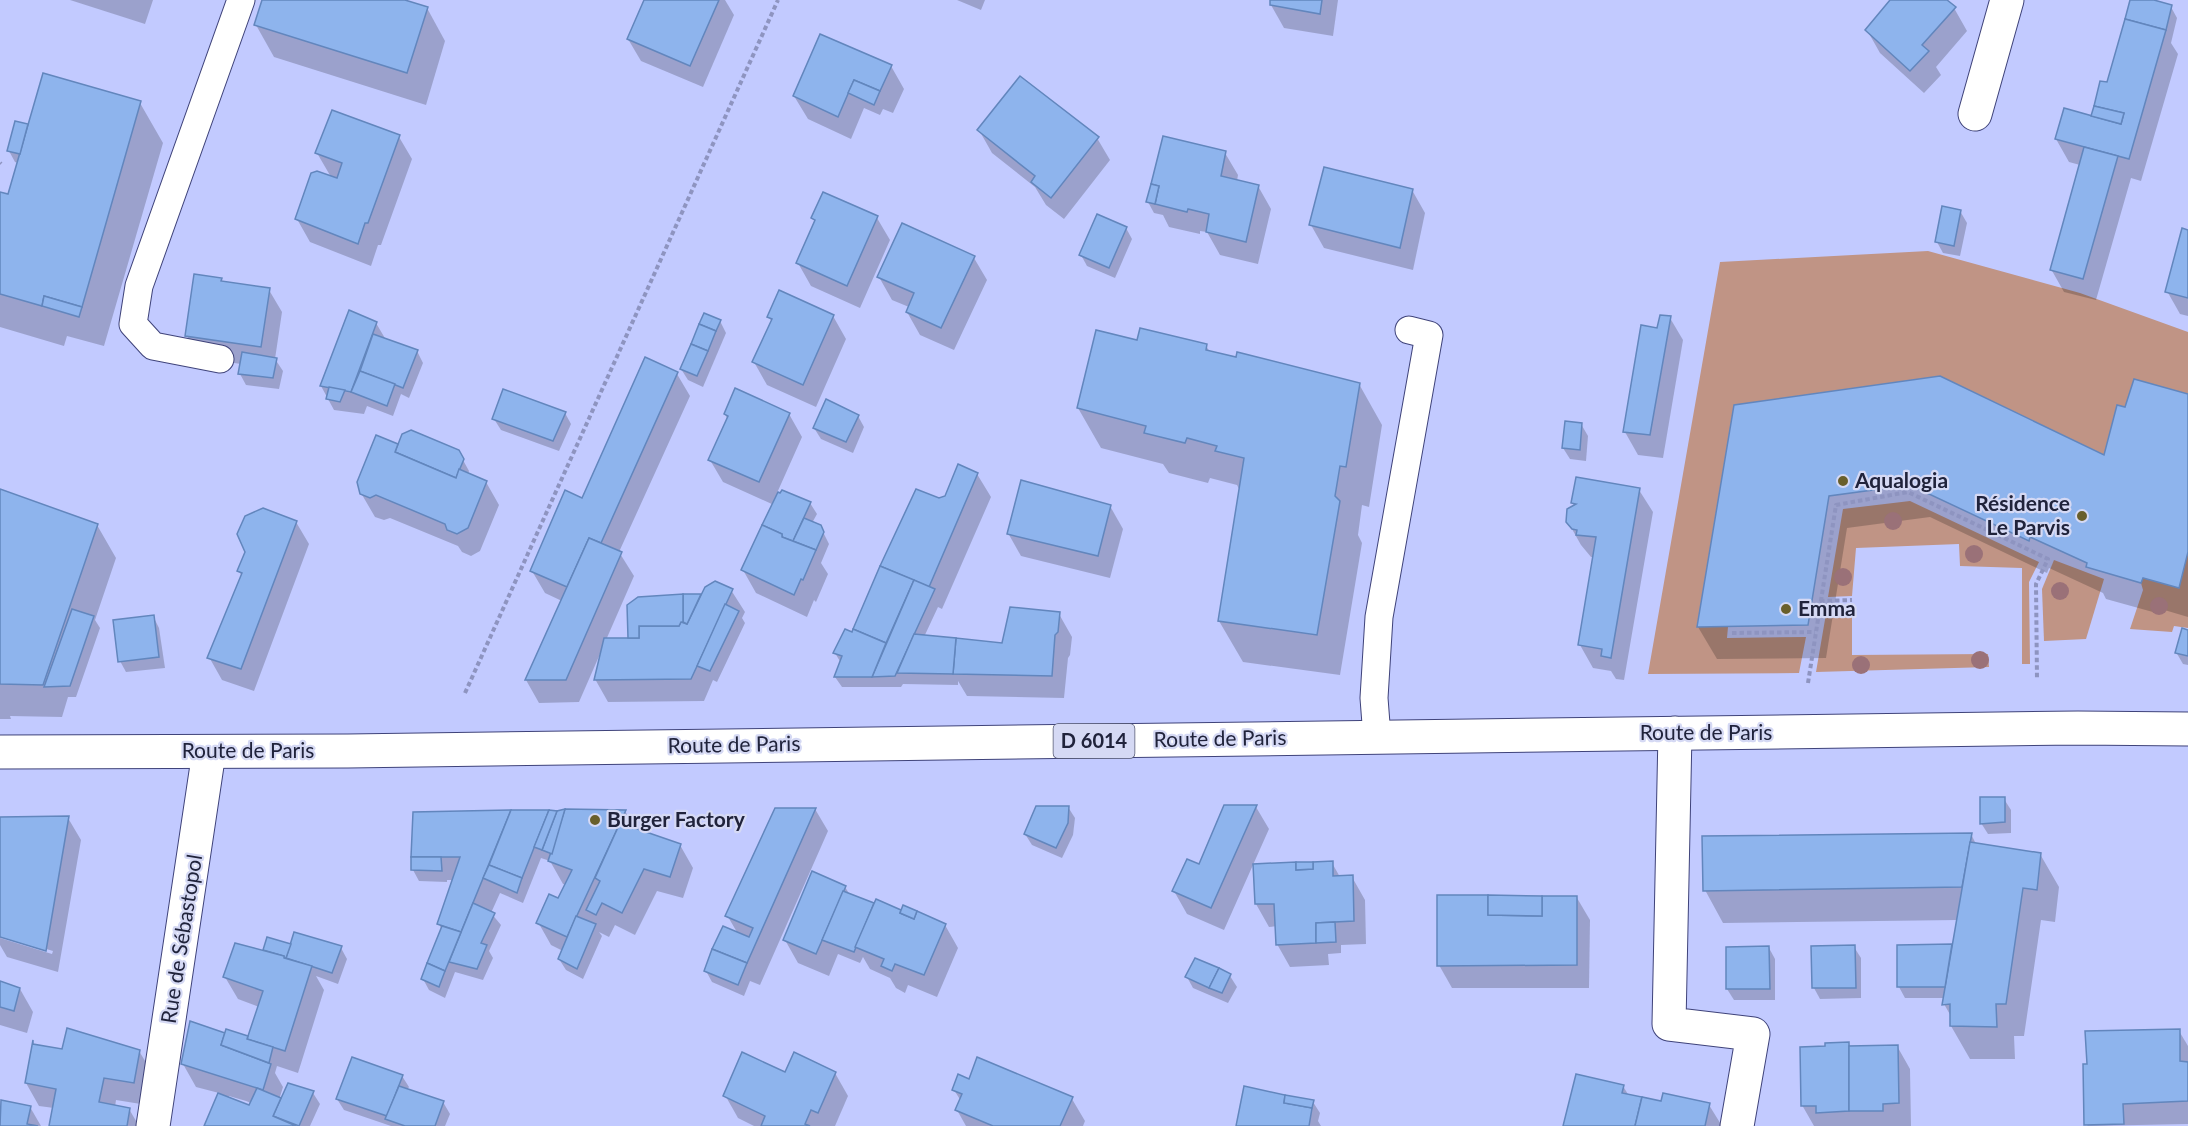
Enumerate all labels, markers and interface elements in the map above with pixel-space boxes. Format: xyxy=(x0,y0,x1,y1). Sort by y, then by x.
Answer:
place label: Aqualogia xyxy=(1854,467,1948,492)
marker: Aqualogia xyxy=(1836,474,1850,488)
place label: Résidence Le Parvis xyxy=(1975,490,2070,539)
marker: Résidence Le Parvis xyxy=(2075,509,2089,523)
place label: Emma xyxy=(1798,595,1856,620)
marker: Emma xyxy=(1779,602,1793,616)
street label: Route de Paris xyxy=(1640,719,1772,744)
road number: D 6014 xyxy=(1054,724,1134,758)
street label: Route de Paris xyxy=(1153,724,1287,751)
street label: Route de Paris xyxy=(667,730,801,757)
street label: Route de Paris xyxy=(182,737,314,762)
place label: Burger Factory xyxy=(607,806,746,831)
marker: Burger Factory xyxy=(588,813,602,827)
street label: Rue de Sébastopol xyxy=(155,852,206,1025)

